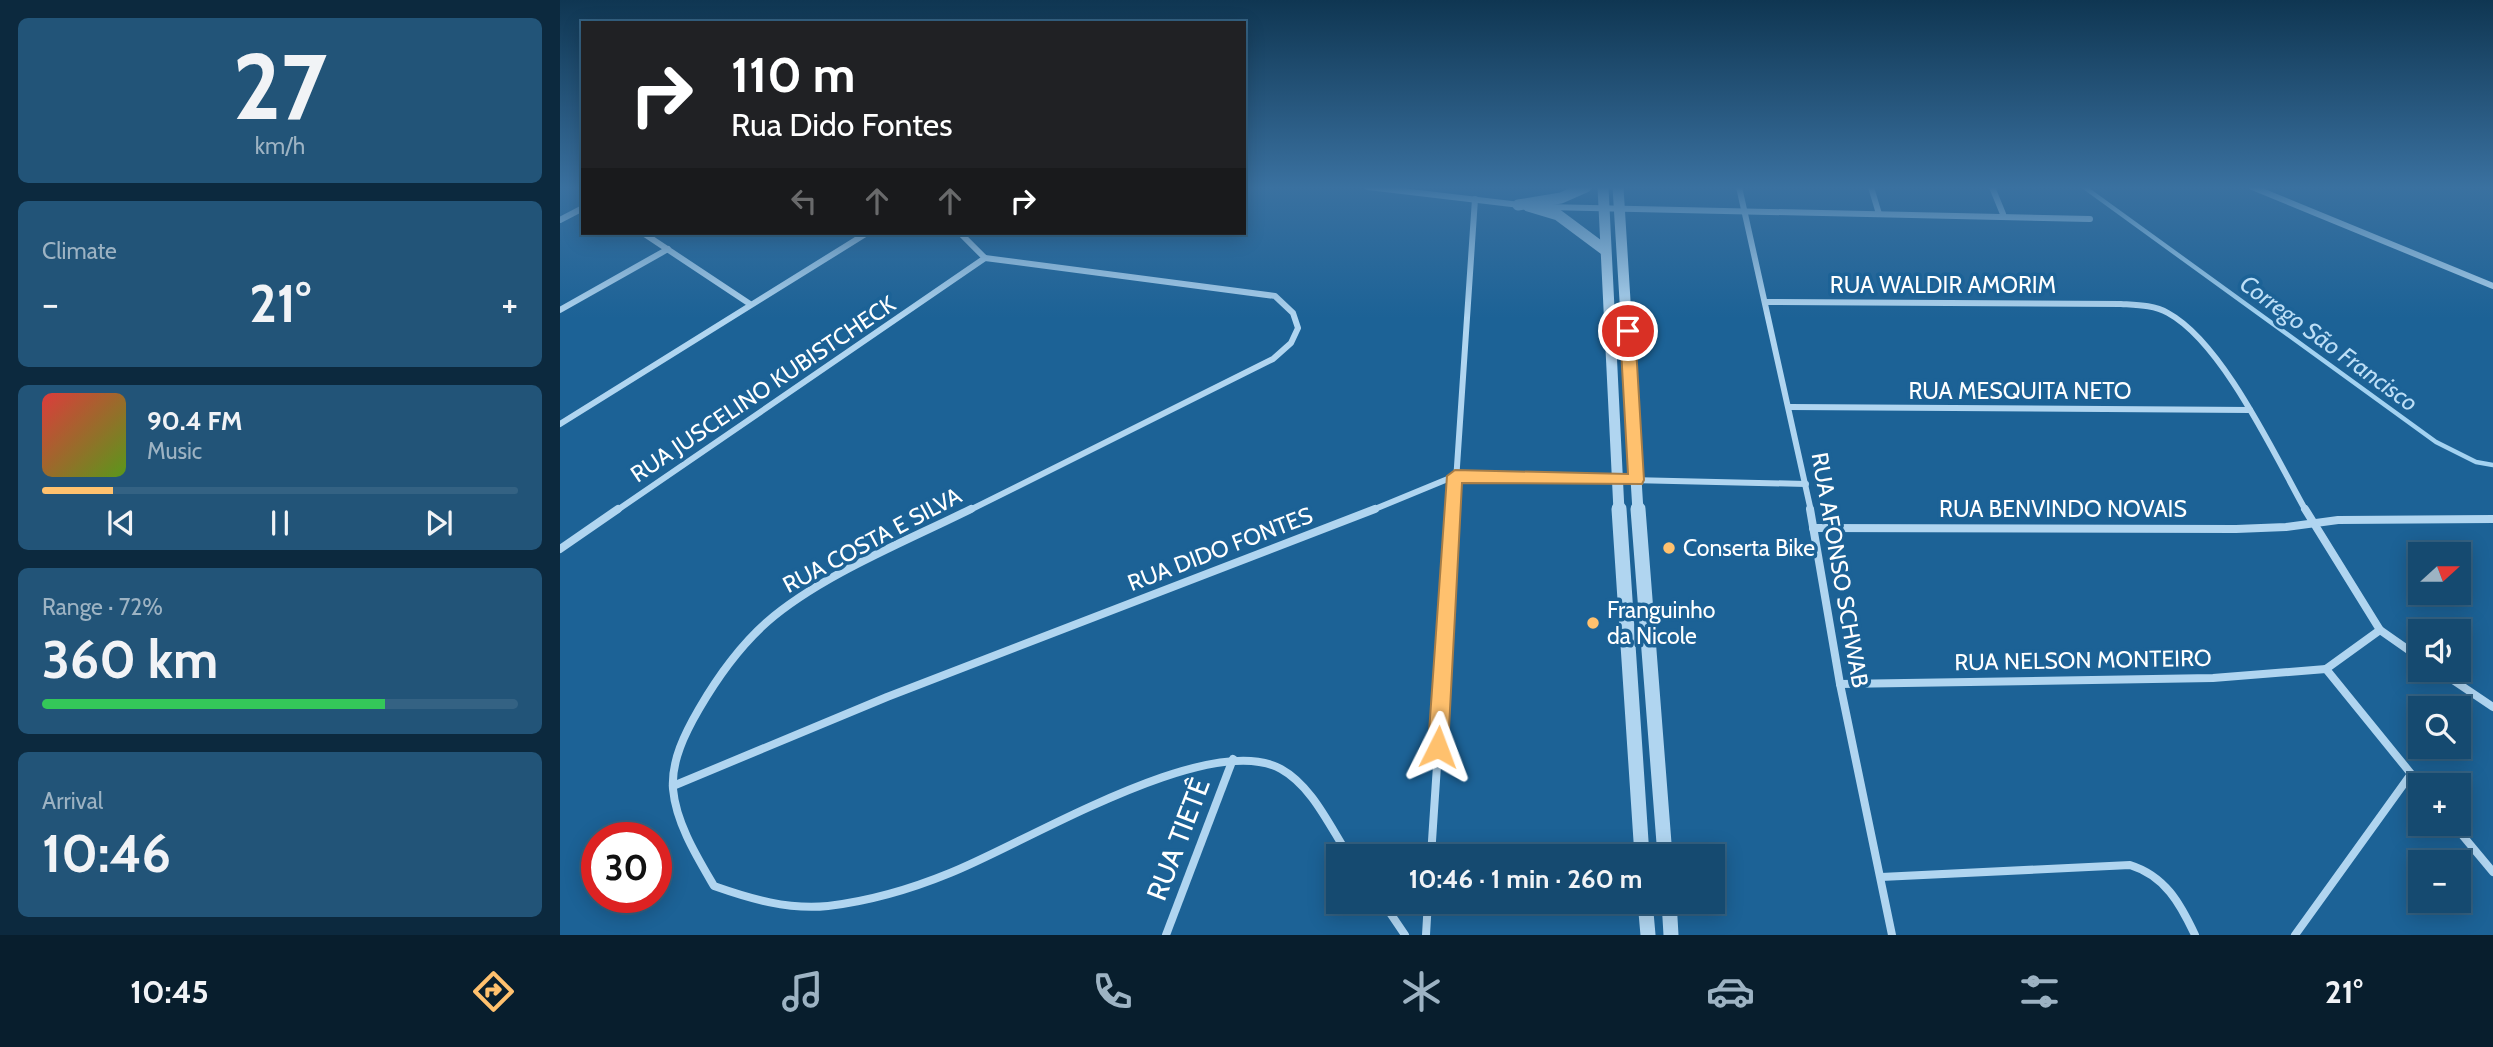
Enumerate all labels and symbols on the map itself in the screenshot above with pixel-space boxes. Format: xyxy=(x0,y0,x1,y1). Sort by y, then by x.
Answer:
water label: Corrego São Francisco xyxy=(2234,269,2424,417)
street label: RUA WALDIR AMORIM xyxy=(1830,271,2056,299)
street label: RUA JUSCELINO KUBISTCHECK xyxy=(625,290,901,488)
pin xyxy=(1598,301,1658,361)
street label: RUA MESQUITA NETO xyxy=(1908,377,2132,405)
street label: RUA AFONSO SCHWAB xyxy=(1806,450,1875,690)
street label: RUA COSTA E SILVA xyxy=(778,481,966,599)
street label: RUA BENVINDO NOVAIS xyxy=(1939,495,2187,523)
street label: RUA DIDO FONTES xyxy=(1124,501,1316,597)
place label: Conserta Bike xyxy=(1683,534,1815,562)
marker: Conserta Bike xyxy=(1661,540,1677,556)
north arrow xyxy=(2408,542,2471,606)
place label: Franguinho da Nicole xyxy=(1607,596,1715,650)
marker: Franguinho da Nicole xyxy=(1585,615,1601,631)
street label: RUA NELSON MONTEIRO xyxy=(1954,644,2212,676)
position arrow xyxy=(1401,710,1475,784)
street label: RUA TIETÊ xyxy=(1139,773,1217,905)
speed limit sign: 30 xyxy=(581,822,672,913)

